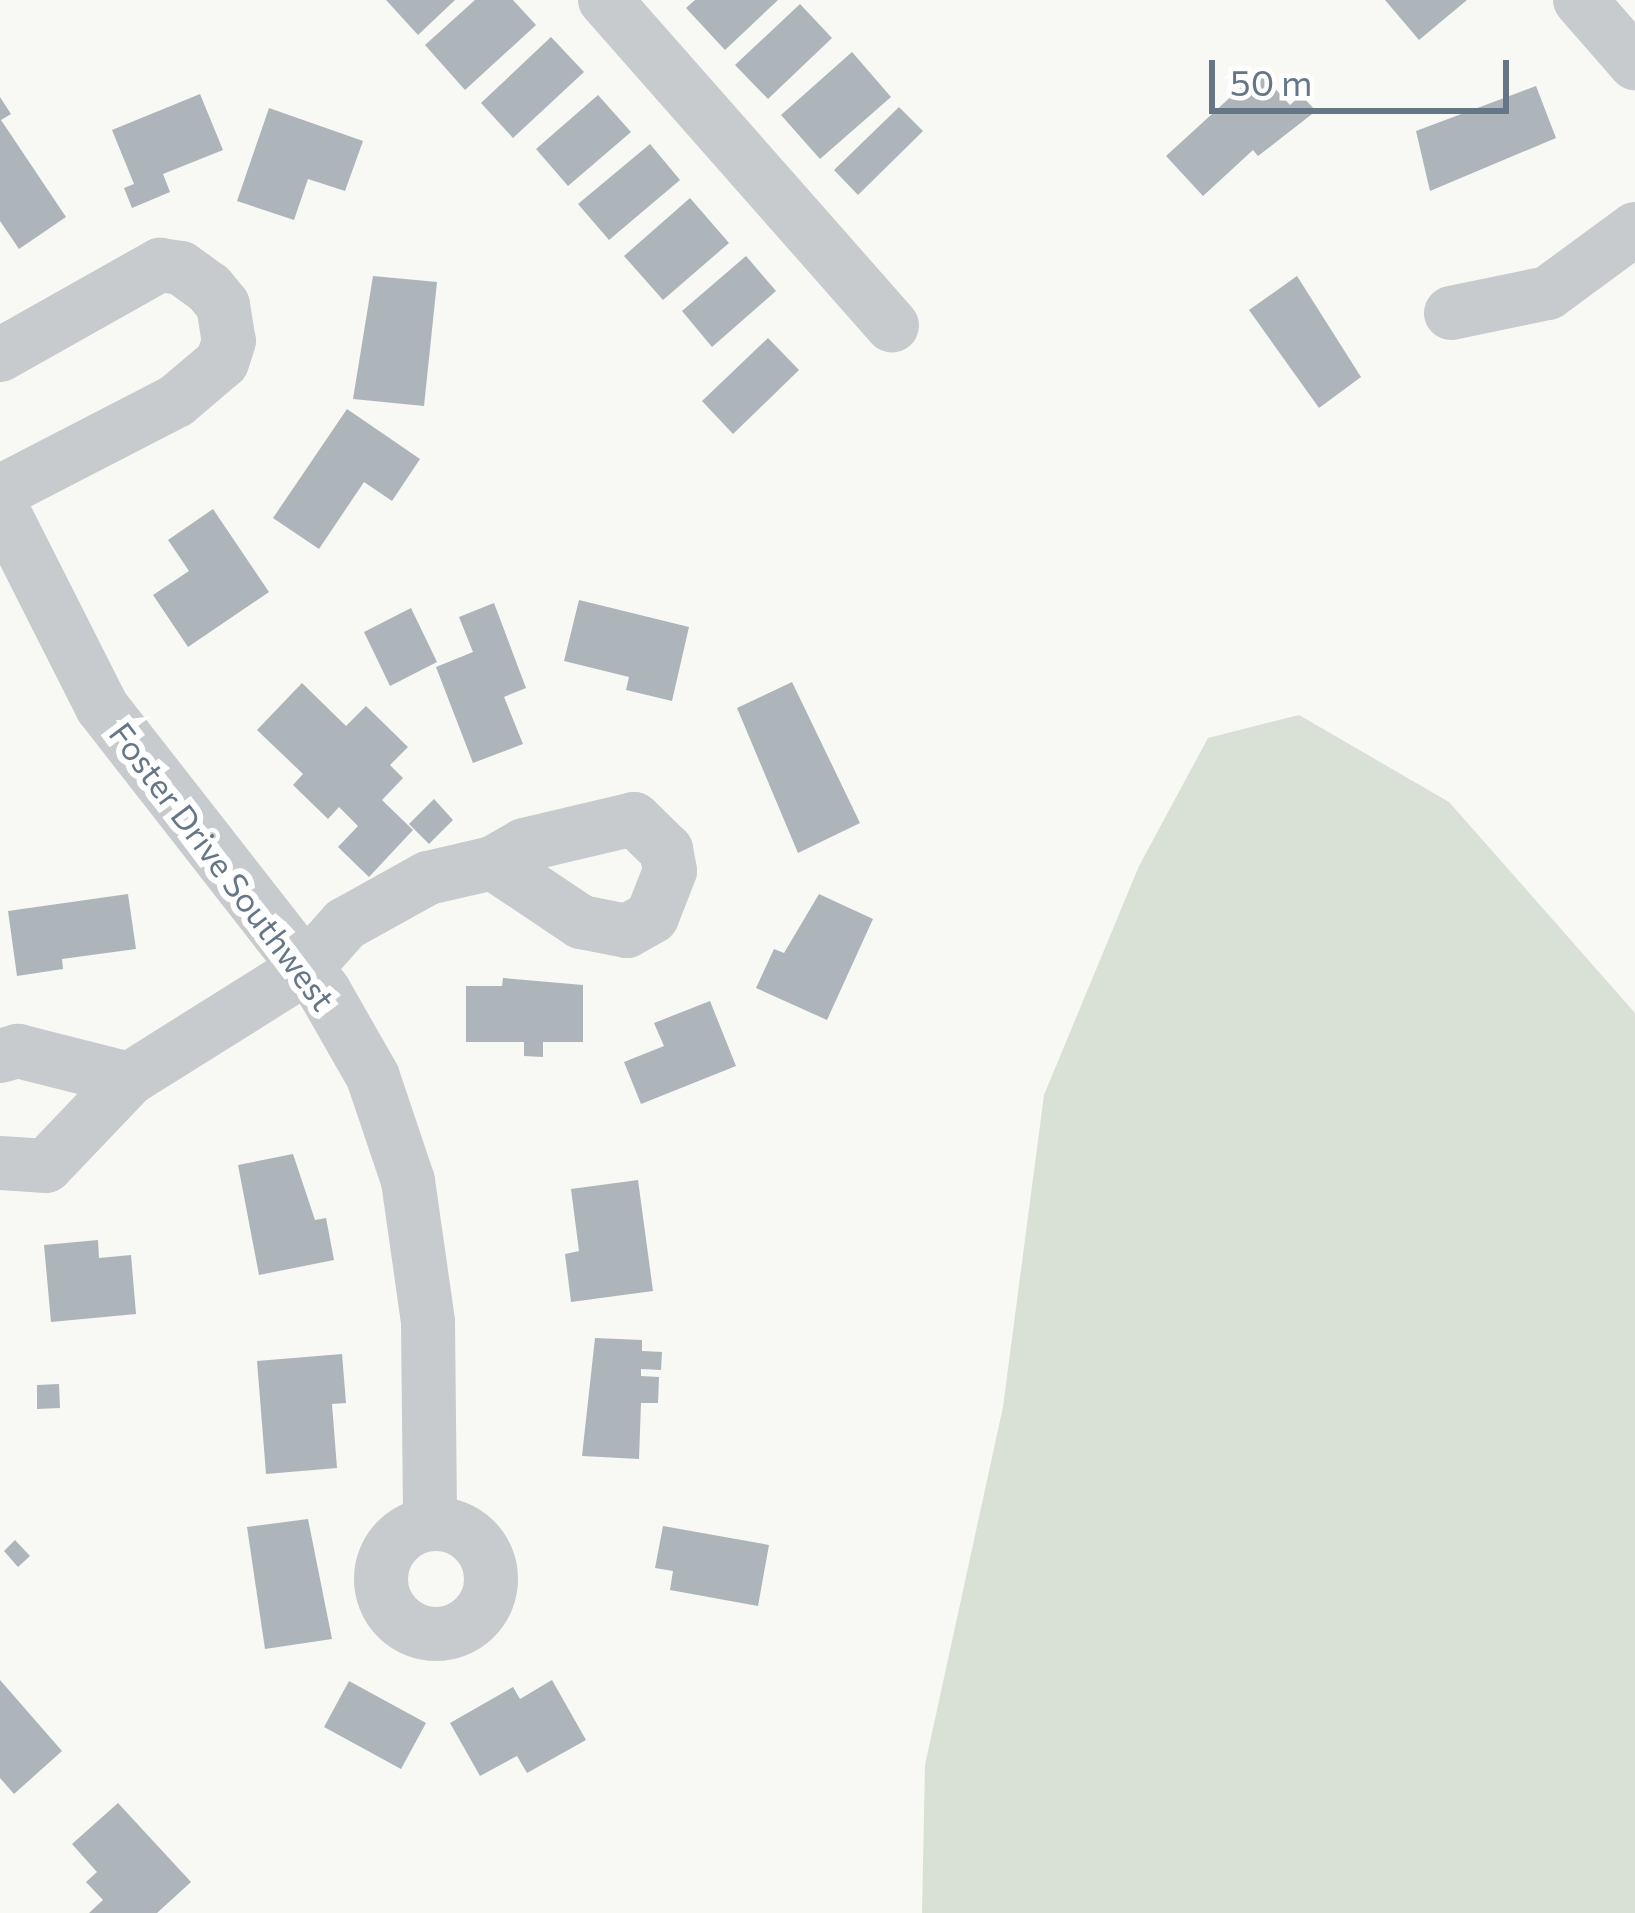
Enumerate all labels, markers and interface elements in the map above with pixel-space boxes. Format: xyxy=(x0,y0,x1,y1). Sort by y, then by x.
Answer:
scale bar xyxy=(1215,36,1515,110)
text: 50 m xyxy=(1230,59,1312,103)
street label: Foster Drive Southwest xyxy=(102,714,344,1018)

